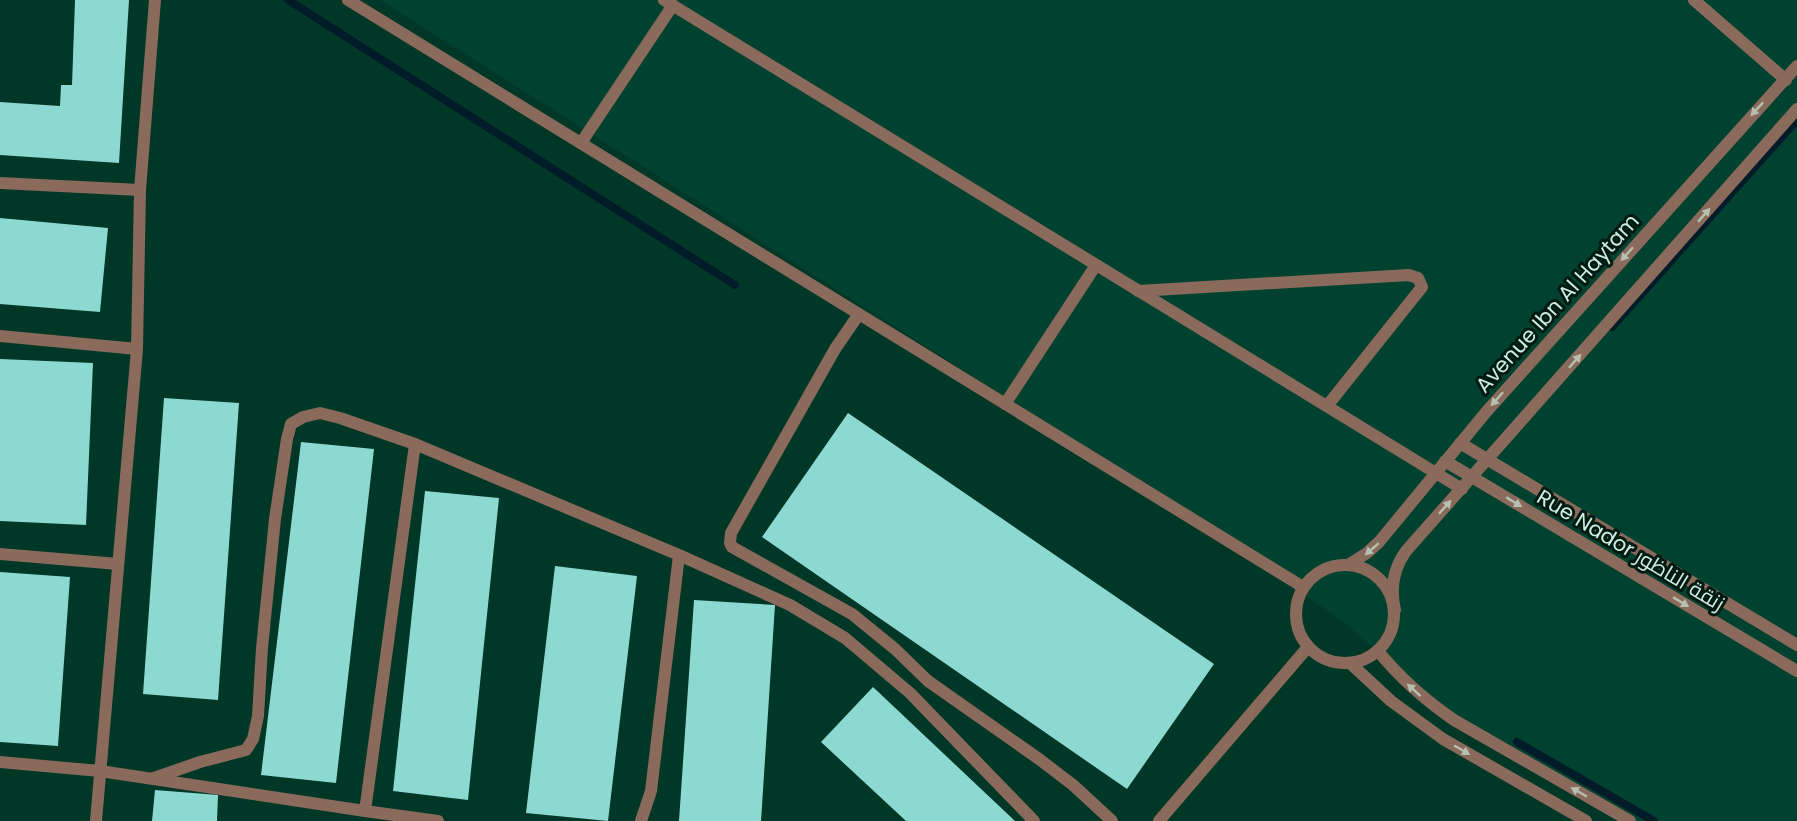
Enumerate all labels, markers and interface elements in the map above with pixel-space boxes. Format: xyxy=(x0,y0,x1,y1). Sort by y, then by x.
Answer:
one-way arrow xyxy=(1751,101,1764,116)
street label: Avenue Ibn Al Haytam xyxy=(1469,207,1645,399)
one-way arrow xyxy=(1697,208,1710,223)
one-way arrow xyxy=(1621,246,1634,261)
one-way arrow xyxy=(1568,354,1581,369)
one-way arrow xyxy=(1490,392,1504,407)
street label: Rue Nador زنقة الناظور xyxy=(1532,482,1730,618)
one-way arrow xyxy=(1505,497,1522,507)
one-way arrow xyxy=(1438,500,1451,515)
one-way arrow xyxy=(1364,542,1379,556)
one-way arrow xyxy=(1673,597,1690,607)
one-way arrow xyxy=(1407,684,1422,697)
one-way arrow xyxy=(1454,745,1471,755)
one-way arrow xyxy=(1571,787,1588,797)

